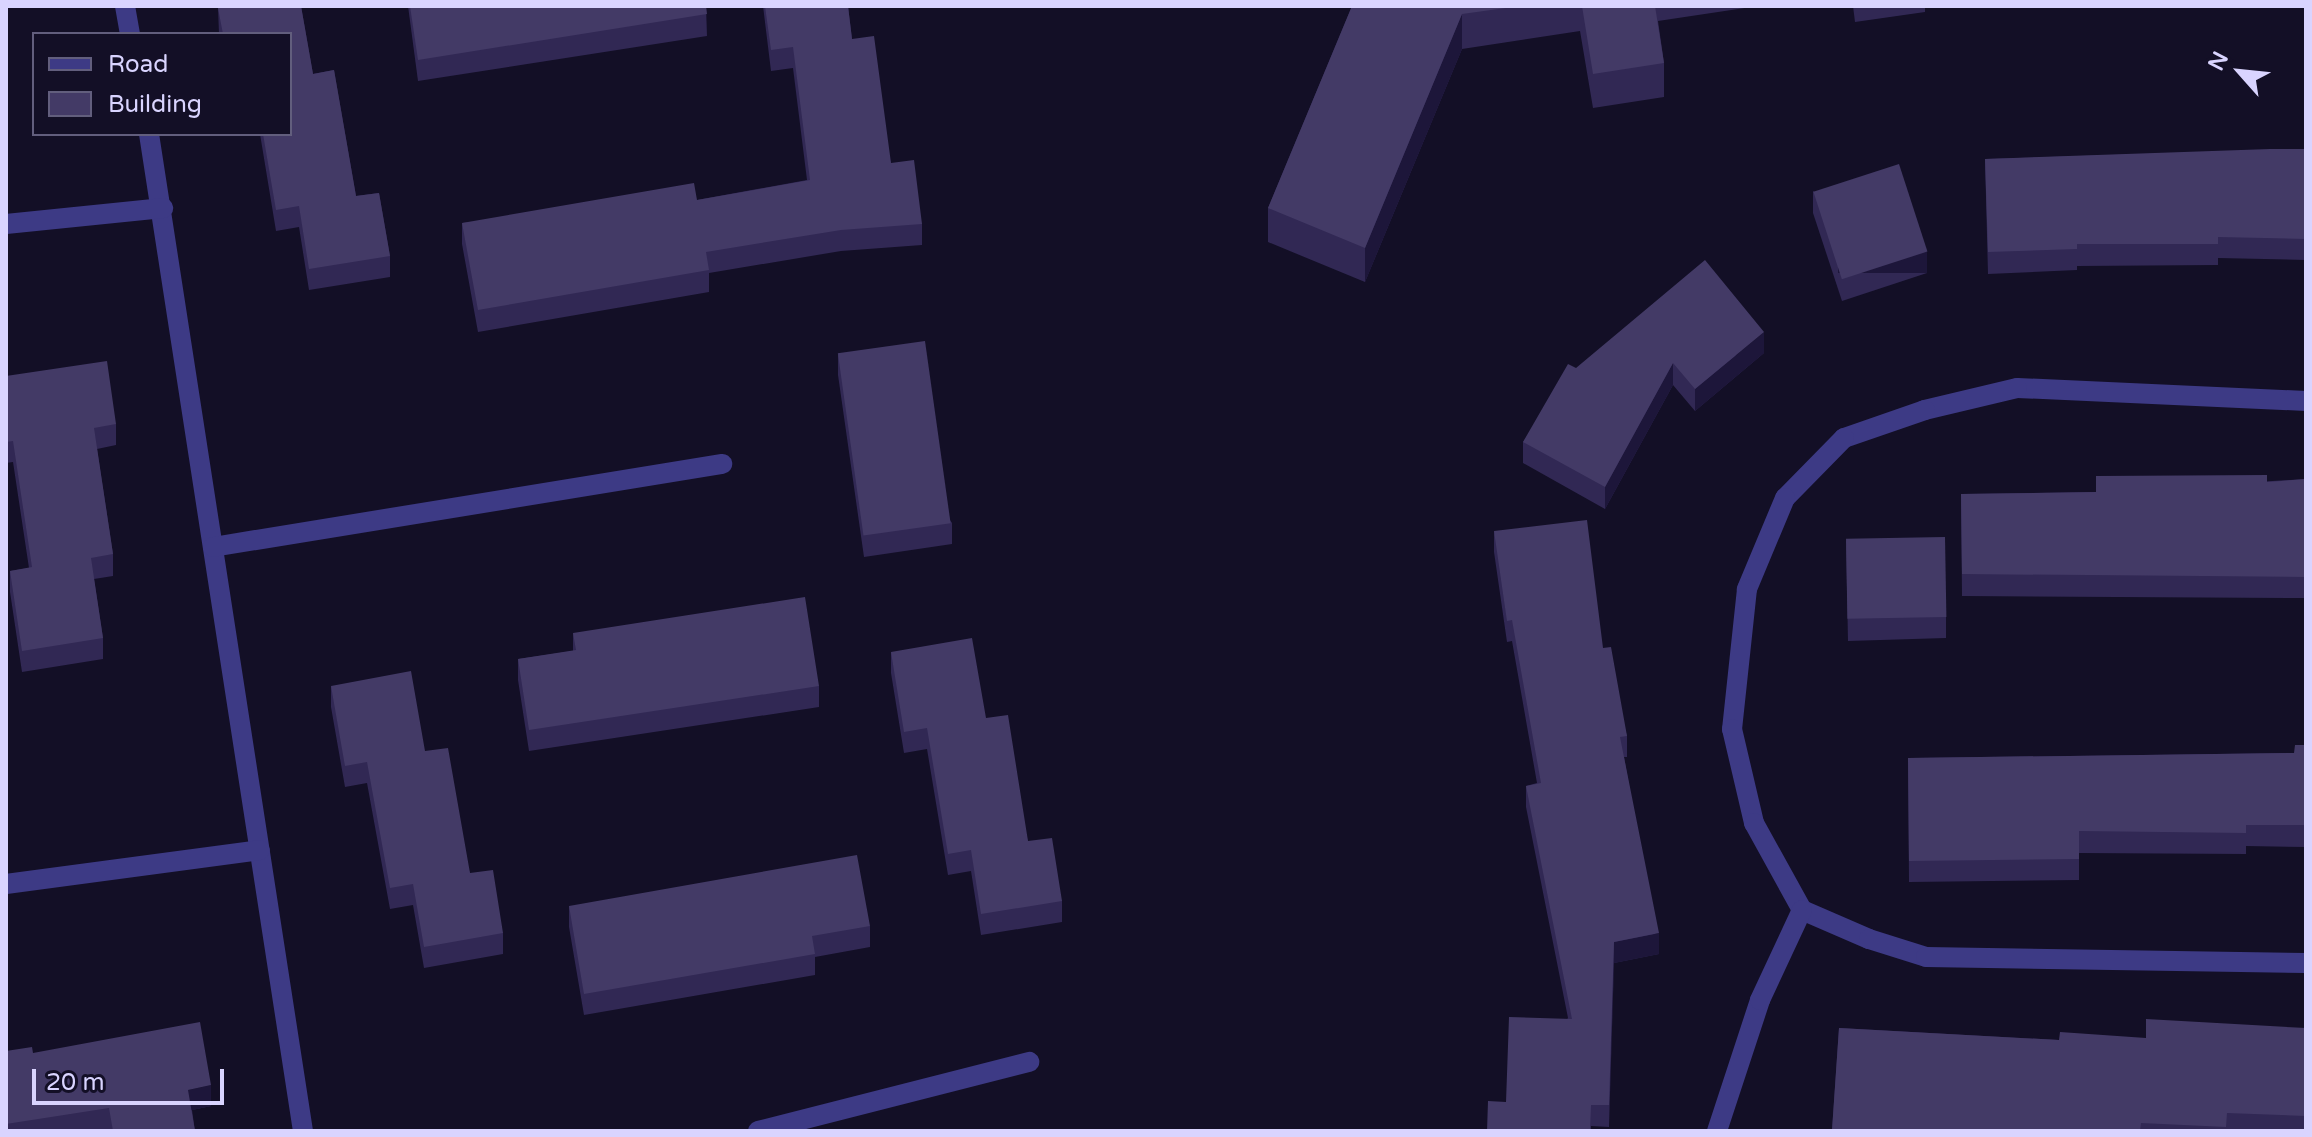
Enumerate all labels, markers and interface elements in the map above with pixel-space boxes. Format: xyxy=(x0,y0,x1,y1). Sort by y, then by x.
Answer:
legend xyxy=(32,32,292,136)
north arrow xyxy=(2200,32,2280,112)
text: N xyxy=(2203,47,2234,75)
text: Road xyxy=(108,50,168,79)
text: Building xyxy=(108,90,202,119)
scale bar xyxy=(36,1053,228,1103)
text: 20 m xyxy=(46,1068,104,1097)

